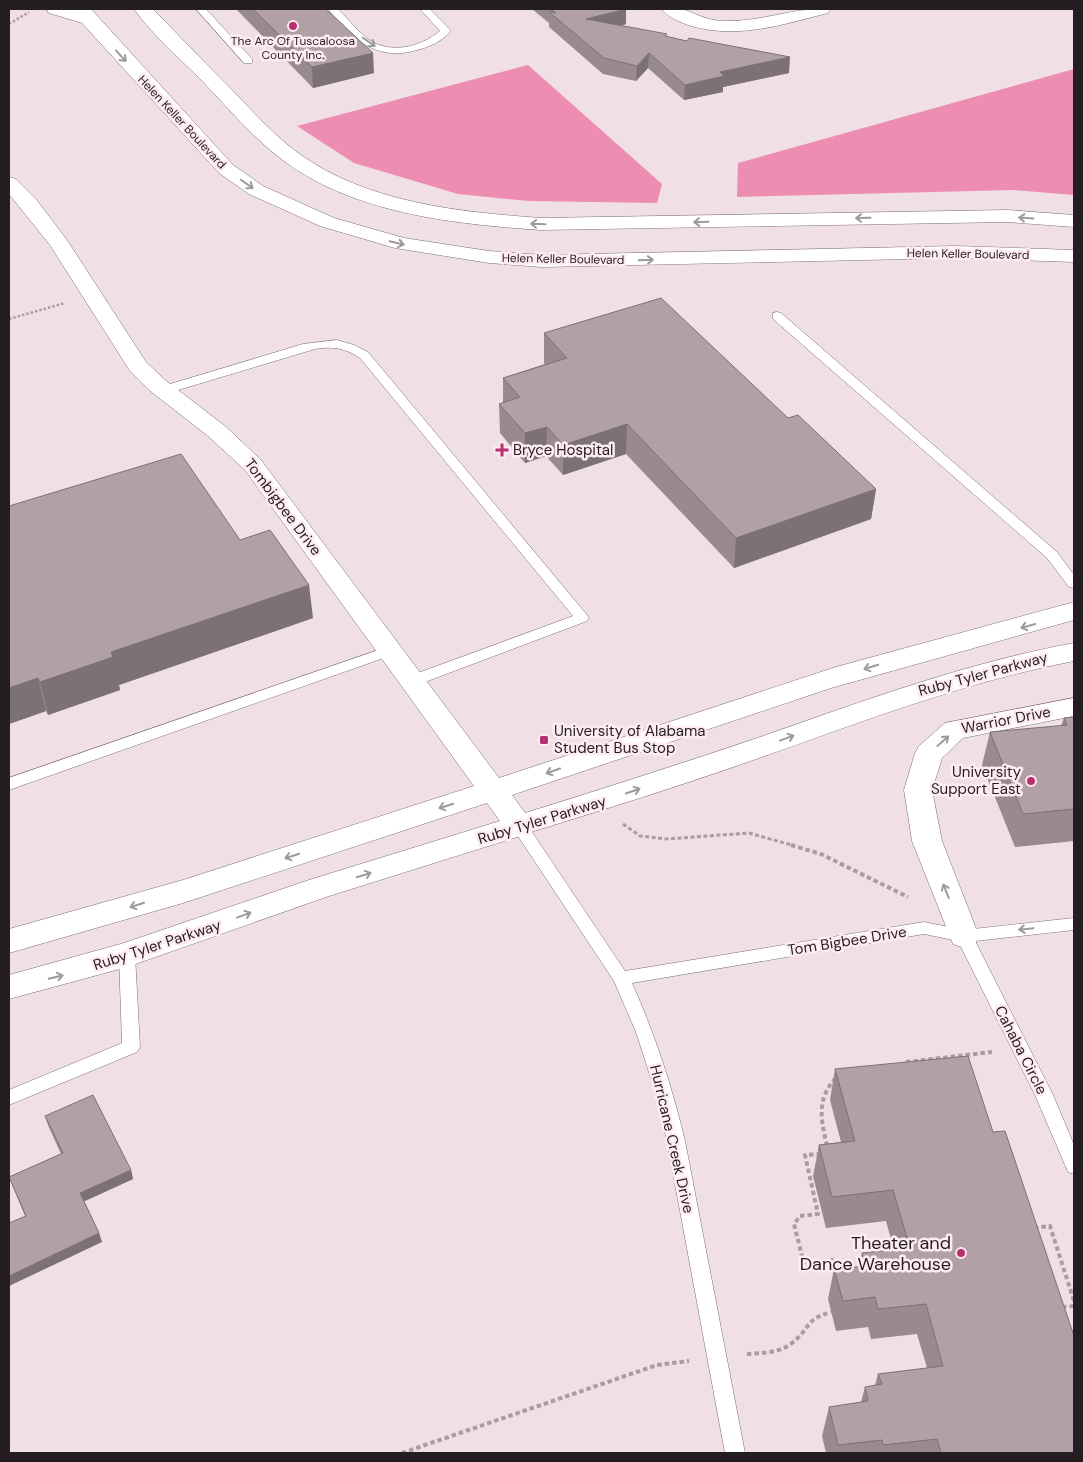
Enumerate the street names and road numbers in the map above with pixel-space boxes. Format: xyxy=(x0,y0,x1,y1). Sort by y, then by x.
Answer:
street label: Helen Keller Boulevard xyxy=(134,72,230,172)
street label: Helen Keller Boulevard xyxy=(907,245,1029,263)
street label: Helen Keller Boulevard xyxy=(502,250,624,268)
street label: Tombigbee Drive xyxy=(240,454,326,560)
street label: Ruby Tyler Parkway xyxy=(916,647,1051,701)
street label: Warrior Drive xyxy=(960,702,1052,738)
street label: Ruby Tyler Parkway xyxy=(475,791,609,849)
street label: Ruby Tyler Parkway xyxy=(91,915,224,975)
street label: Tom Bigbee Drive xyxy=(786,922,908,960)
street label: Cahaba Circle xyxy=(990,1002,1052,1098)
street label: Hurricane Creek Drive xyxy=(645,1063,699,1215)

